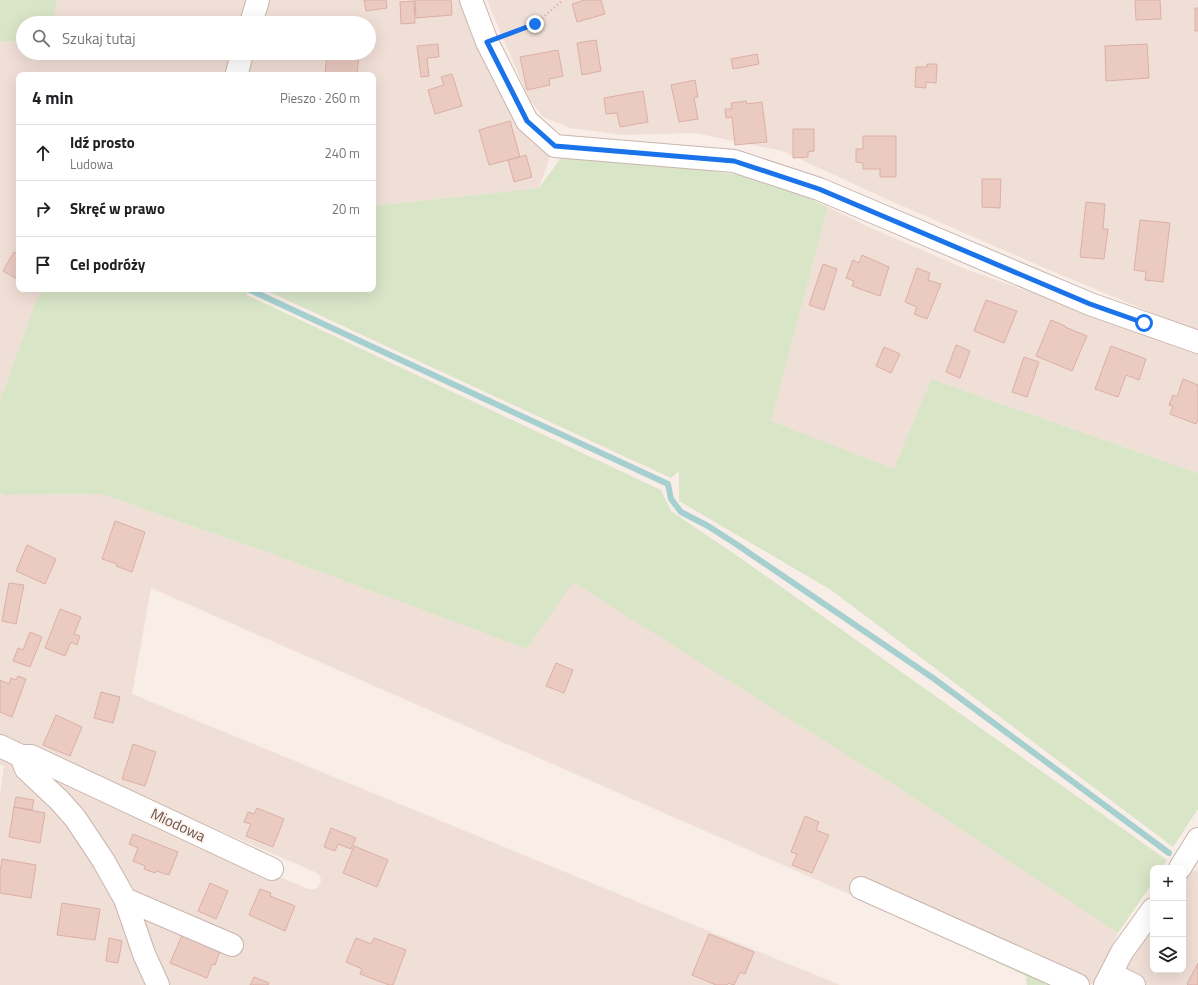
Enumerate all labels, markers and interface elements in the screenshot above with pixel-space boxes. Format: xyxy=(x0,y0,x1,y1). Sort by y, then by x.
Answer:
route end xyxy=(526,15,544,33)
search box xyxy=(16,16,376,60)
icon: search xyxy=(30,27,52,49)
text: Szukaj tutaj xyxy=(62,27,135,50)
text: 4 min xyxy=(32,85,73,111)
text: Pieszo · 260 m xyxy=(280,88,360,108)
text: Idź prosto xyxy=(70,131,135,154)
icon: ahead xyxy=(32,142,54,164)
text: 240 m xyxy=(324,143,360,163)
text: Ludowa xyxy=(70,154,113,174)
text: Skręć w prawo xyxy=(70,197,165,220)
icon: right xyxy=(32,198,54,220)
text: 20 m xyxy=(332,199,360,219)
text: Cel podróży xyxy=(70,253,145,276)
icon: arrive xyxy=(32,254,54,276)
route start xyxy=(1135,314,1153,332)
street label: Miodowa xyxy=(147,802,210,848)
map controls xyxy=(1150,865,1186,973)
button: + xyxy=(1150,865,1186,901)
button: − xyxy=(1150,901,1186,937)
button: layers xyxy=(1150,937,1186,973)

